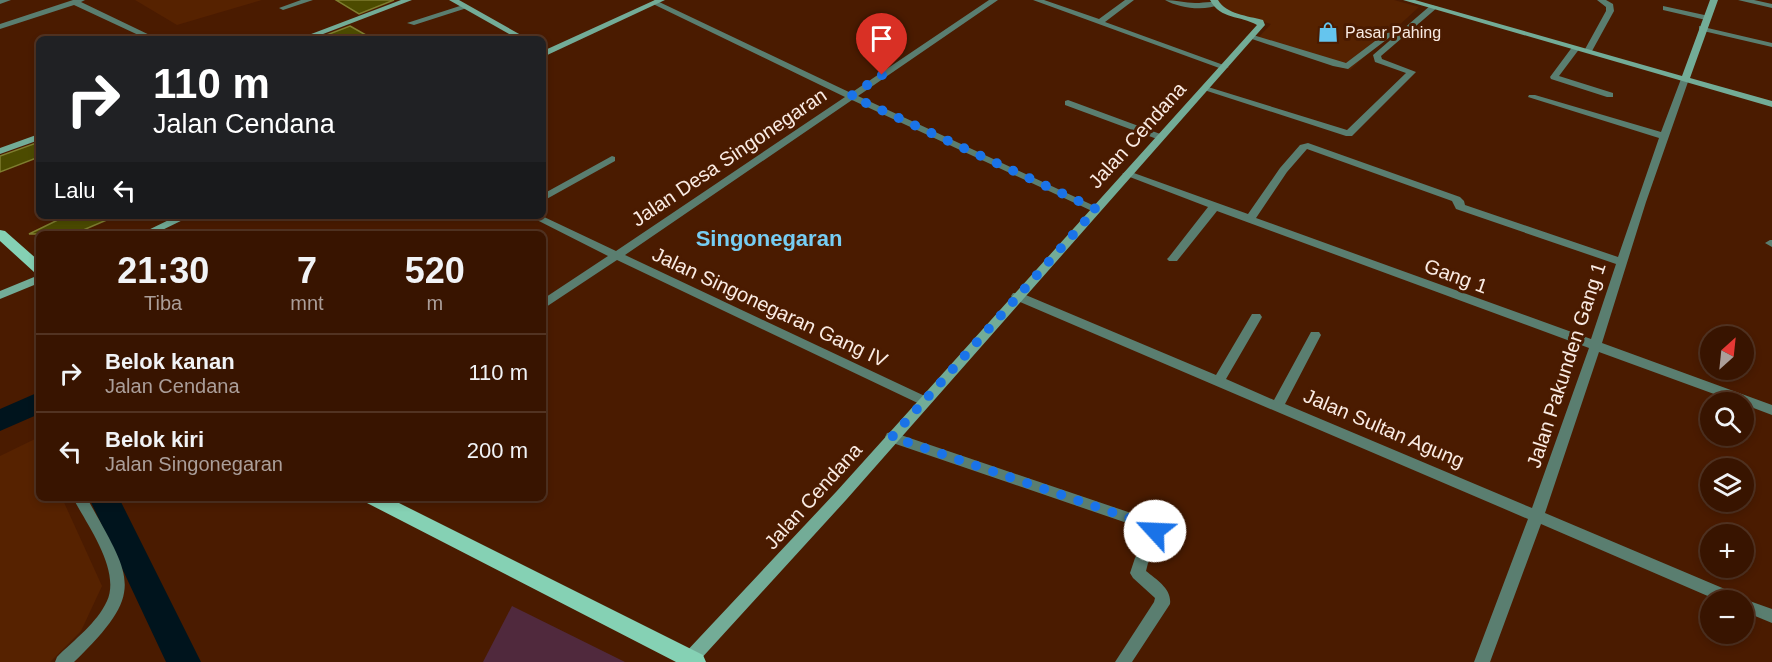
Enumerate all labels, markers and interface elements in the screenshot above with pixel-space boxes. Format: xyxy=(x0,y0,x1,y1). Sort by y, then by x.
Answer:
pin xyxy=(856,13,907,75)
shop icon: Pasar Pahing xyxy=(1316,20,1340,44)
icon: arrive xyxy=(865,22,898,55)
place label: Pasar Pahing xyxy=(1345,24,1441,41)
icon: right xyxy=(54,60,132,138)
text: 110 m xyxy=(153,60,270,107)
street label: Jalan Cendana xyxy=(1084,77,1191,192)
street label: Jalan Desa Singonegaran xyxy=(627,84,831,230)
text: Jalan Cendana xyxy=(153,109,335,139)
icon: left xyxy=(108,174,141,207)
text: Lalu xyxy=(54,178,96,203)
district label: Singonegaran xyxy=(696,226,842,251)
street label: Jalan Singonegaran Gang IV xyxy=(649,243,892,372)
text: 21:30 xyxy=(117,250,209,291)
text: 7 xyxy=(297,250,317,291)
text: 520 xyxy=(405,250,465,291)
street label: Gang 1 xyxy=(1421,254,1491,298)
street label: Jalan Pakunden Gang 1 xyxy=(1522,260,1610,470)
text: Tiba xyxy=(144,292,182,314)
text: mnt xyxy=(290,292,324,314)
text: m xyxy=(427,292,443,314)
north arrow xyxy=(1700,326,1754,380)
map controls xyxy=(1700,326,1754,644)
text: Belok kanan xyxy=(105,349,235,374)
icon: right xyxy=(54,357,87,390)
text: 110 m xyxy=(468,360,528,385)
text: Jalan Cendana xyxy=(105,375,240,397)
street label: Jalan Sultan Agung xyxy=(1300,384,1468,472)
button: search xyxy=(1700,392,1754,446)
text: Belok kiri xyxy=(105,427,204,452)
icon: left xyxy=(54,435,87,468)
text: 200 m xyxy=(467,438,528,463)
street label: Jalan Cendana xyxy=(760,438,867,553)
text: Jalan Singonegaran xyxy=(105,453,283,475)
button: layers xyxy=(1700,458,1754,512)
position arrow xyxy=(1123,499,1187,563)
button: + xyxy=(1700,524,1754,578)
button: − xyxy=(1700,590,1754,644)

